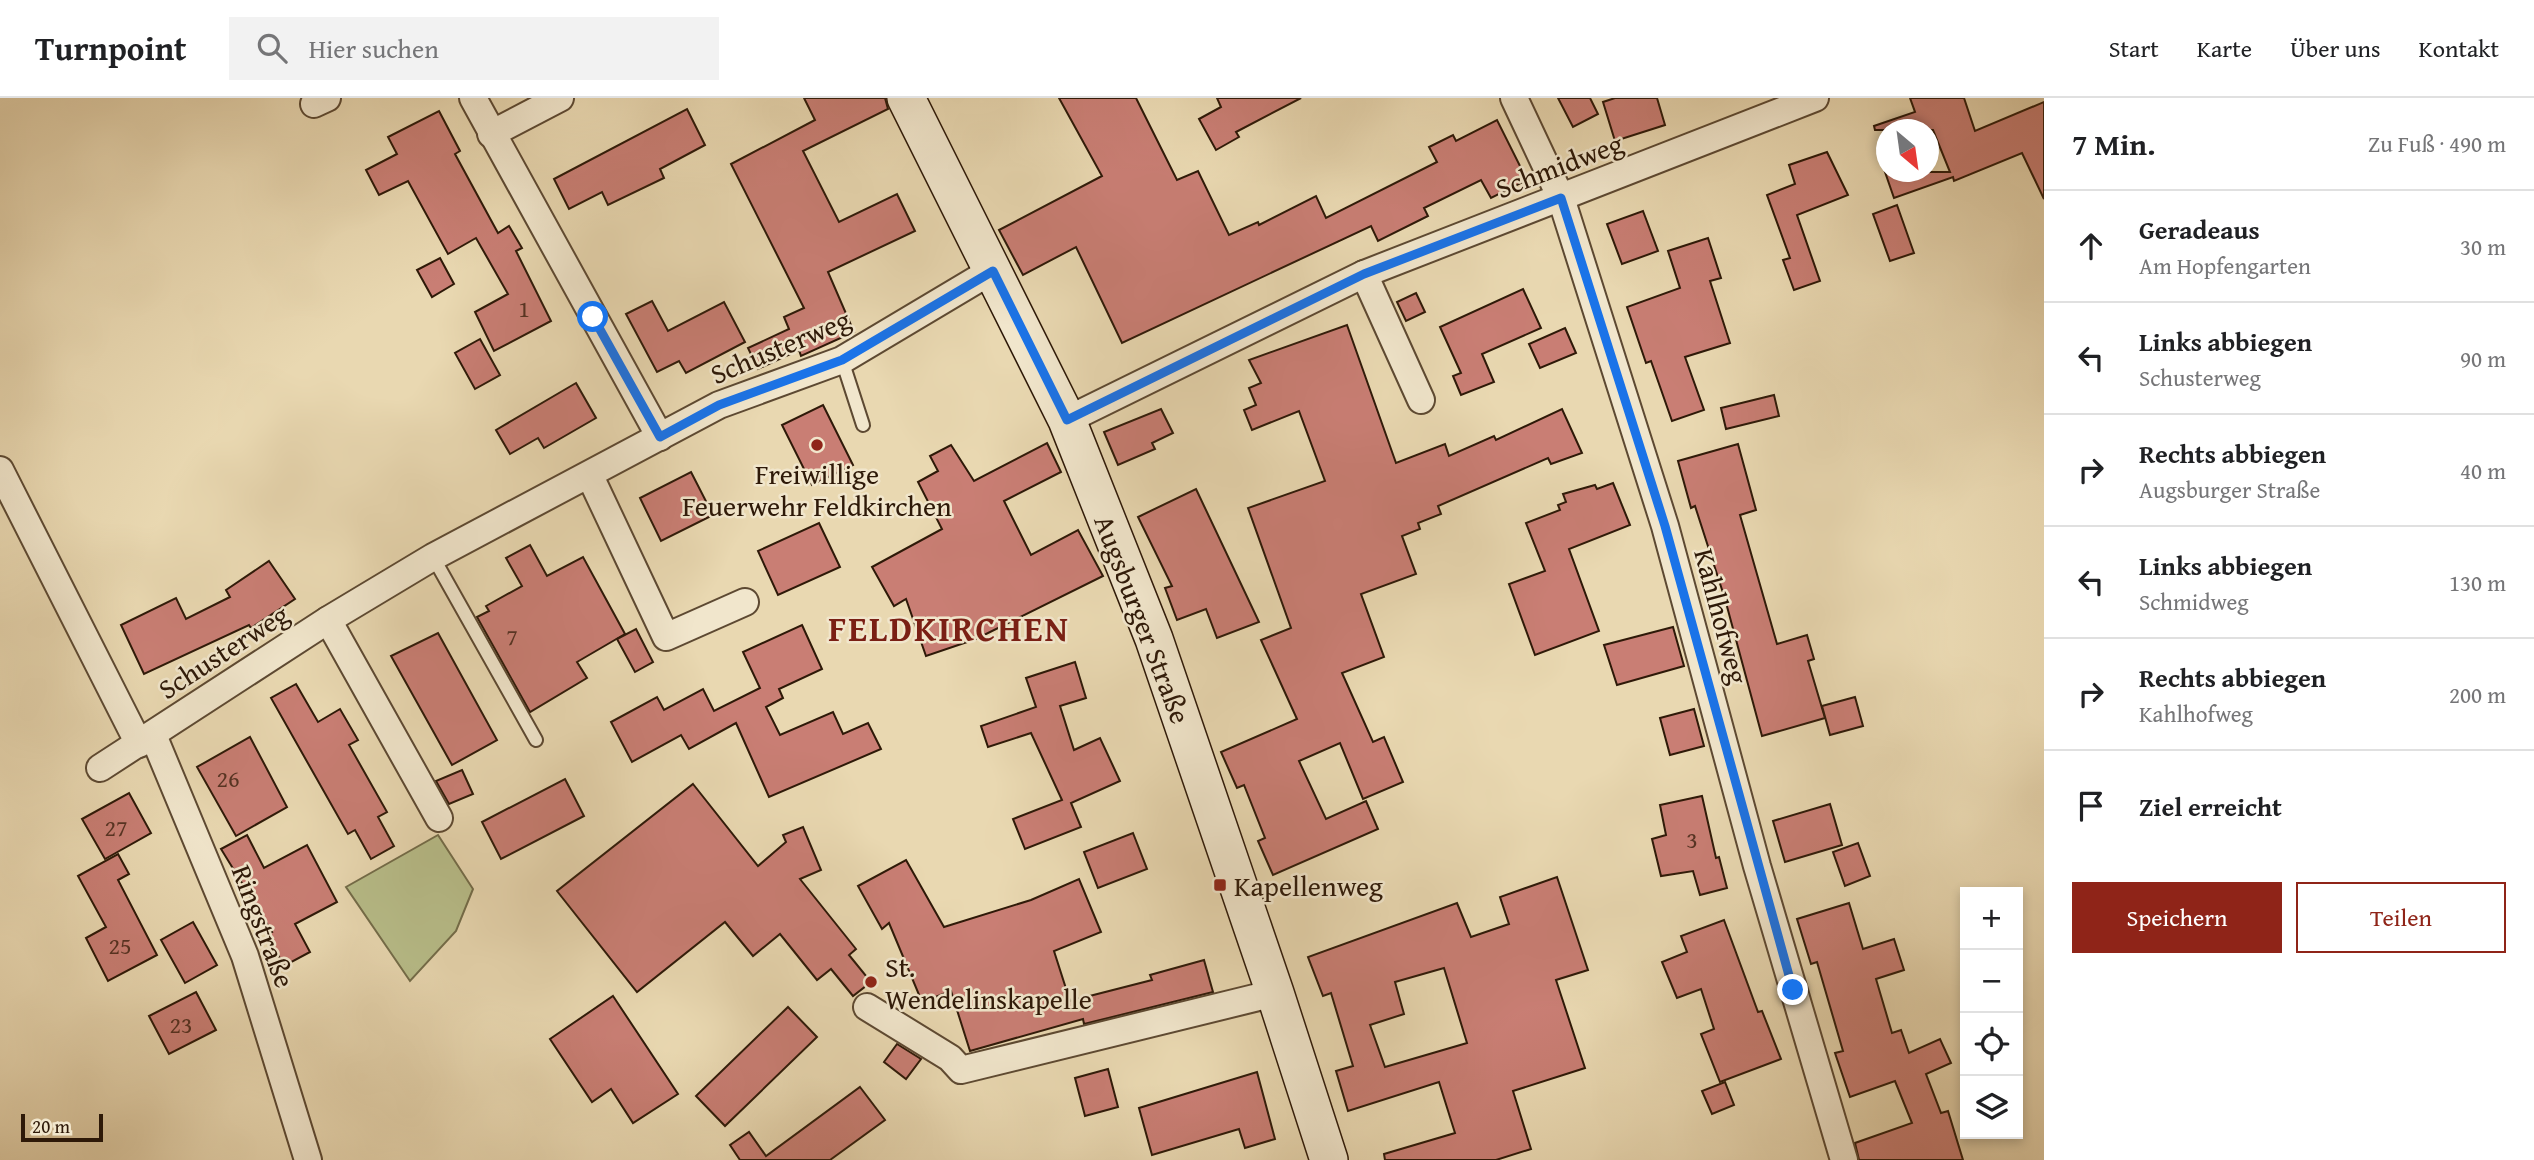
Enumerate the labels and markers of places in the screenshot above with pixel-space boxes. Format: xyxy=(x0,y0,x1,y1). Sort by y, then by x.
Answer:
marker: Freiwillige Feuerwehr Feldkirchen xyxy=(809,437,825,453)
place label: Freiwillige Feuerwehr Feldkirchen xyxy=(682,453,952,526)
place label: Kapellenweg xyxy=(1234,865,1383,906)
marker: Kapellenweg xyxy=(1212,877,1228,893)
place label: St. Wendelinskapelle xyxy=(885,946,1092,1019)
marker: St. Wendelinskapelle xyxy=(863,974,879,990)

